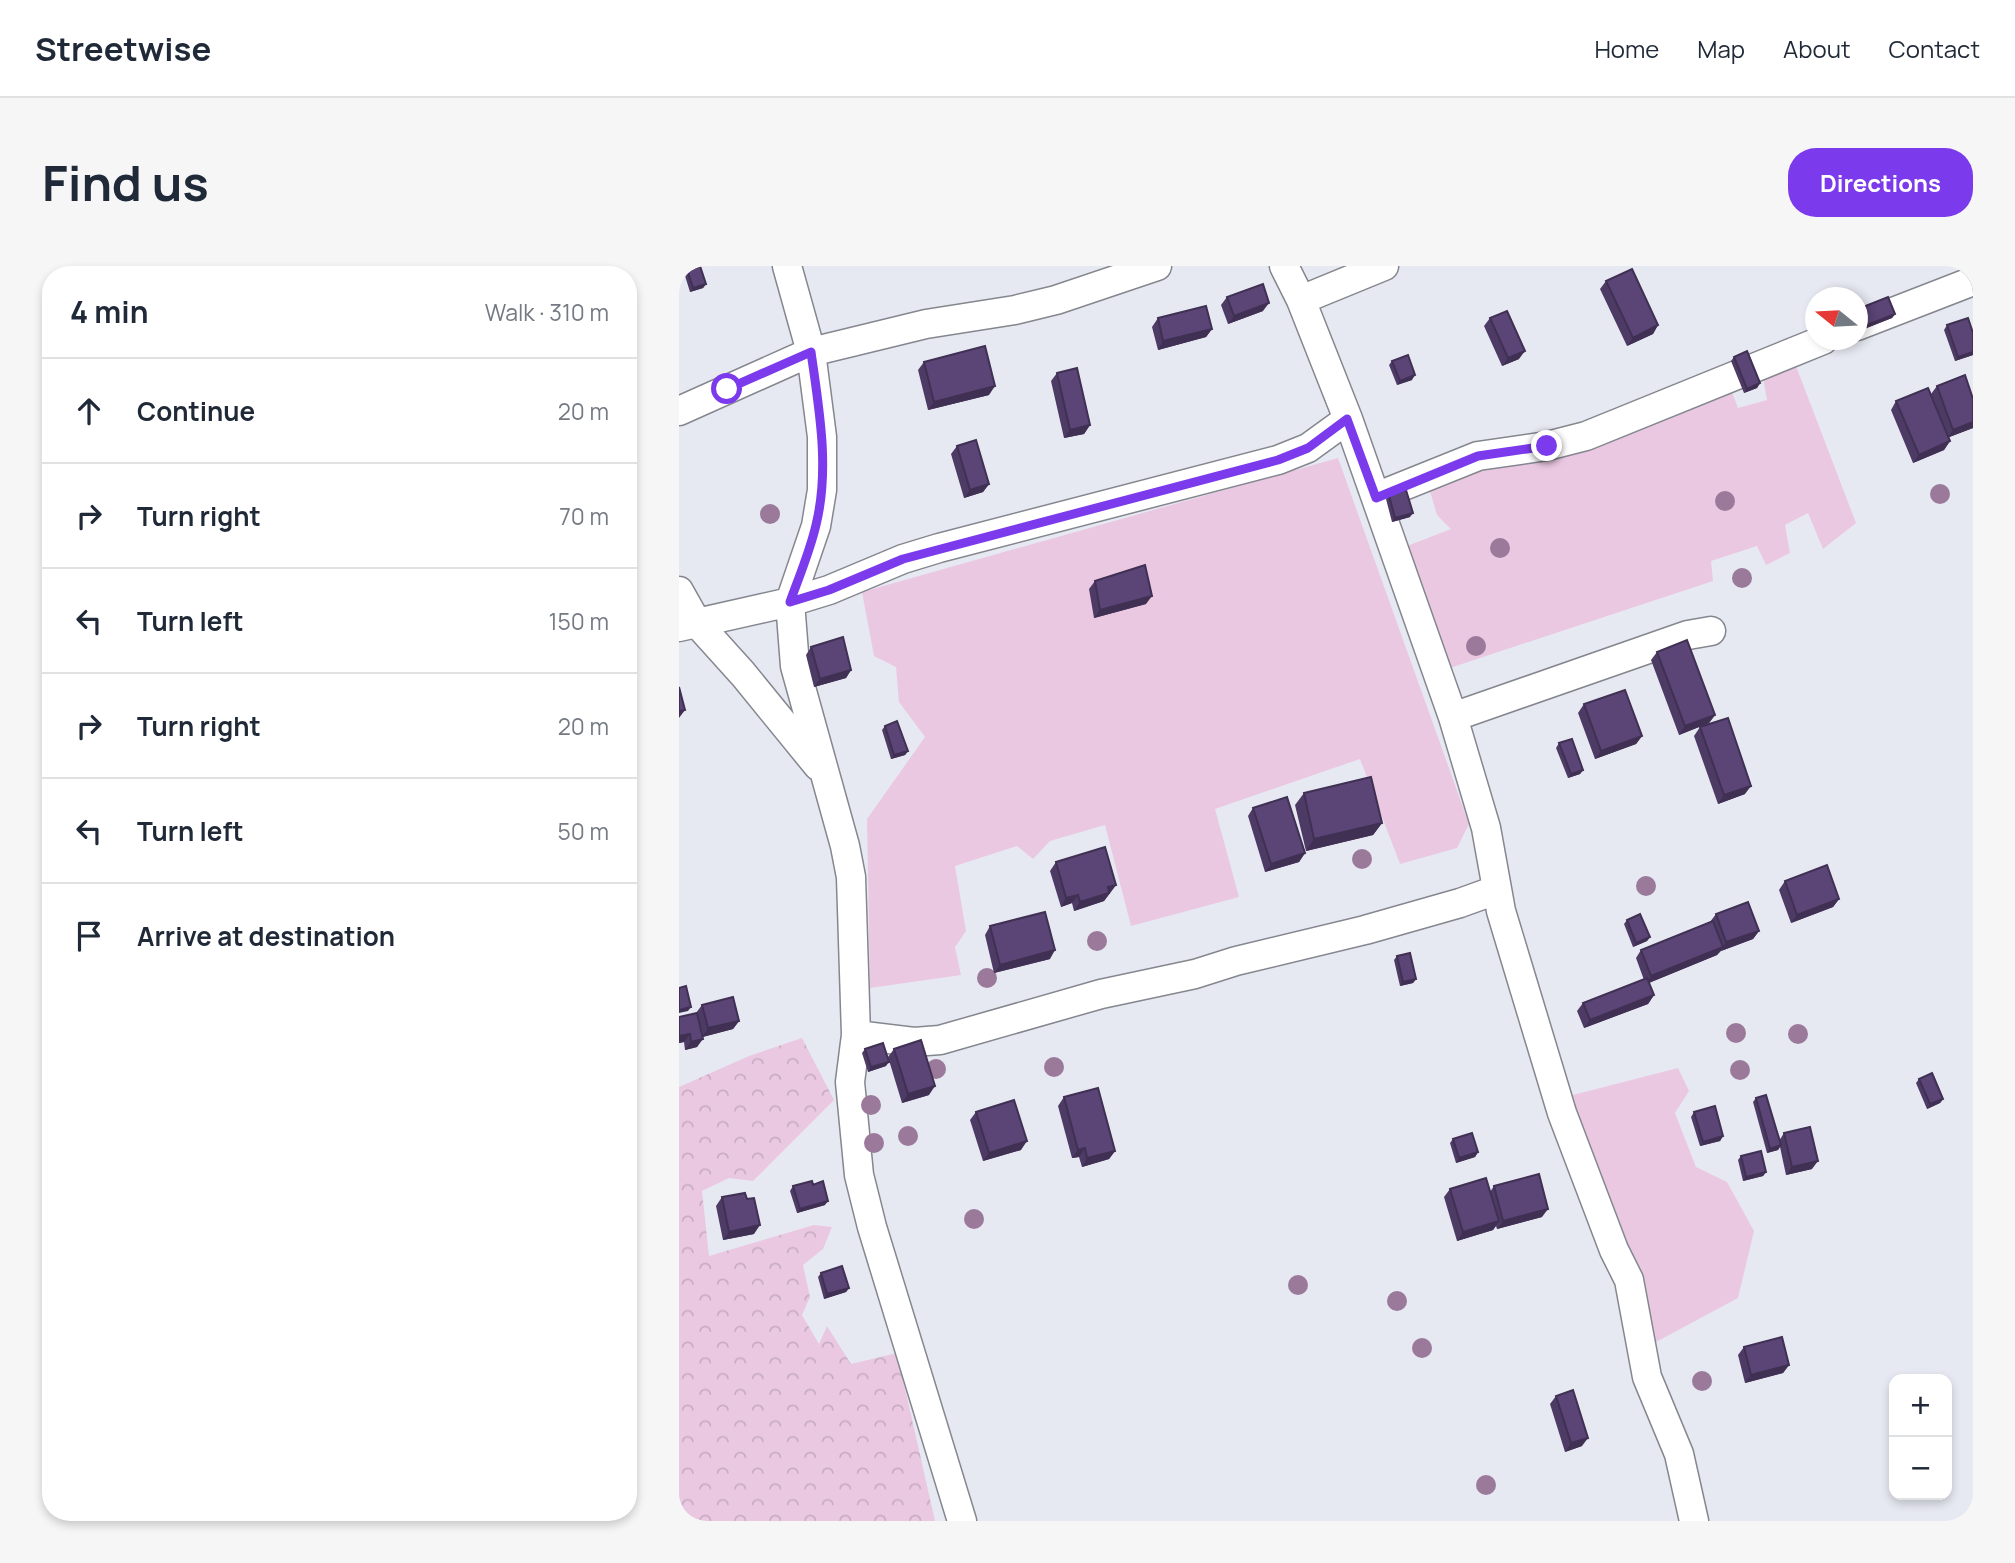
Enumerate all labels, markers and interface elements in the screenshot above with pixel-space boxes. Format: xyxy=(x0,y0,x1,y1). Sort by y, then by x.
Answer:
text: Streetwise xyxy=(35,26,211,71)
text: Home xyxy=(1594,32,1659,65)
text: Map xyxy=(1697,32,1745,65)
text: About xyxy=(1783,32,1851,65)
text: Contact xyxy=(1889,32,1980,65)
button: Directions xyxy=(1788,148,1973,217)
text: Find us xyxy=(42,149,209,216)
north arrow xyxy=(1805,287,1868,350)
text: 4 min xyxy=(70,291,148,332)
text: Walk · 310 m xyxy=(485,296,609,328)
route start xyxy=(711,373,742,404)
icon: ahead xyxy=(70,392,108,430)
text: Continue xyxy=(137,393,255,429)
text: 20 m xyxy=(558,395,609,427)
route end xyxy=(1531,430,1562,461)
icon: right xyxy=(70,497,108,535)
text: Turn right xyxy=(137,498,261,534)
text: 70 m xyxy=(559,500,609,532)
icon: left xyxy=(70,602,108,640)
text: Turn left xyxy=(137,603,244,639)
text: 150 m xyxy=(549,605,609,637)
icon: right xyxy=(70,707,108,745)
text: Turn right xyxy=(137,708,261,744)
text: 20 m xyxy=(558,710,609,742)
icon: left xyxy=(70,812,108,850)
text: Turn left xyxy=(137,813,244,849)
text: 50 m xyxy=(558,815,609,847)
icon: arrive xyxy=(70,917,108,955)
text: Arrive at destination xyxy=(137,918,395,954)
map controls xyxy=(1889,1374,1952,1500)
button: + xyxy=(1889,1374,1952,1437)
button: − xyxy=(1889,1437,1952,1500)

